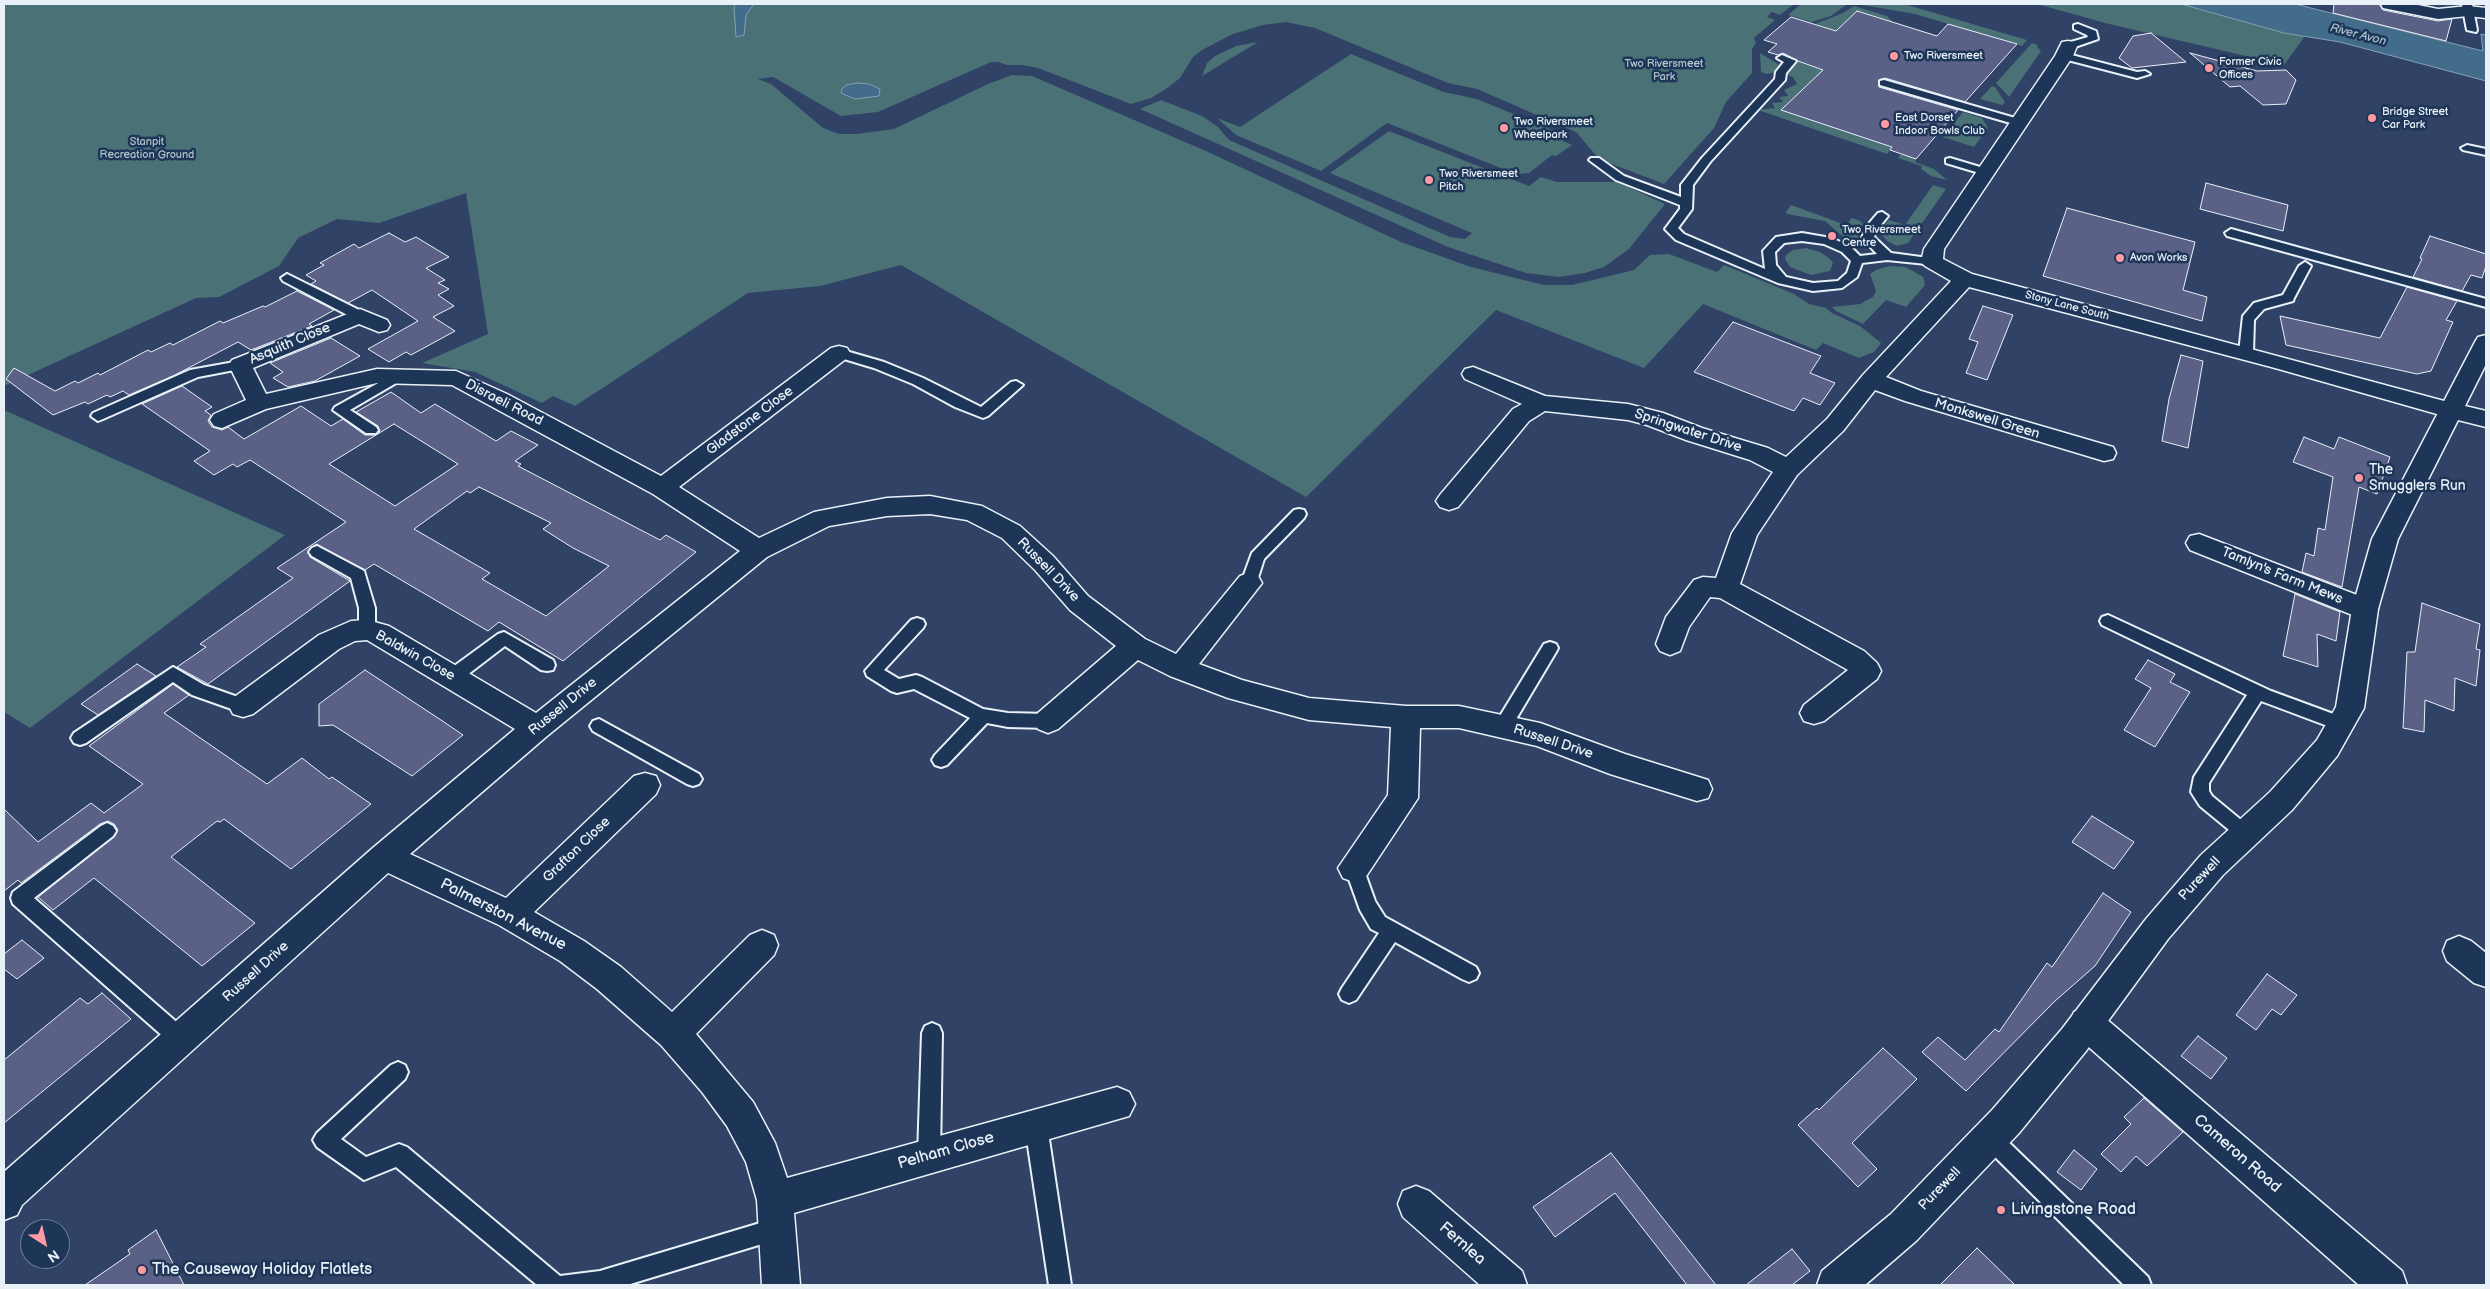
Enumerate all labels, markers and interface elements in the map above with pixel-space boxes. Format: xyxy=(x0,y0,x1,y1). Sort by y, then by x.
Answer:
water label: River Avon xyxy=(2328,21,2388,49)
place label: Two Riversmeet xyxy=(1904,49,1983,63)
marker: Two Riversmeet xyxy=(1888,50,1900,62)
place label: Former Civic Offices xyxy=(2219,55,2282,81)
park label: Two Riversmeet Park xyxy=(1625,57,1703,83)
marker: Former Civic Offices xyxy=(2203,62,2215,74)
place label: Bridge Street Car Park xyxy=(2382,105,2448,131)
place label: East Dorset Indoor Bowls Club xyxy=(1895,111,1985,137)
marker: Bridge Street Car Park xyxy=(2366,112,2378,124)
place label: Two Riversmeet Wheelpark xyxy=(1514,115,1593,141)
marker: East Dorset Indoor Bowls Club xyxy=(1879,118,1891,130)
marker: Two Riversmeet Wheelpark xyxy=(1498,122,1510,134)
park label: Stanpit Recreation Ground xyxy=(100,135,194,161)
place label: Two Riversmeet Pitch xyxy=(1439,167,1518,193)
marker: Two Riversmeet Pitch xyxy=(1423,174,1435,186)
place label: Two Riversmeet Centre xyxy=(1842,223,1921,249)
marker: Two Riversmeet Centre xyxy=(1826,230,1838,242)
place label: Avon Works xyxy=(2130,251,2187,265)
marker: Avon Works xyxy=(2114,252,2126,264)
street label: Stony Lane South xyxy=(2024,288,2110,324)
street label: Asquith Close xyxy=(247,319,333,369)
street label: Disraeli Road xyxy=(462,376,546,430)
street label: Gladstone Close xyxy=(703,383,797,459)
street label: Monkswell Green xyxy=(1932,395,2042,443)
street label: Springwater Drive xyxy=(1632,406,1744,456)
place label: The Smugglers Run xyxy=(2369,462,2466,494)
marker: The Smugglers Run xyxy=(2353,472,2365,484)
street label: Russell Drive xyxy=(1013,534,1083,606)
street label: Tamlyn's Farm Mews xyxy=(2219,544,2345,608)
street label: Baldwin Close xyxy=(372,627,458,685)
street label: Russell Drive xyxy=(526,674,600,740)
street label: Russell Drive xyxy=(1511,721,1595,763)
street label: Grafton Close xyxy=(540,814,614,886)
street label: Purewell xyxy=(2176,854,2224,904)
street label: Palmerston Avenue xyxy=(437,875,569,955)
street label: Russell Drive xyxy=(220,938,292,1006)
street label: Cameron Road xyxy=(2189,1111,2285,1197)
street label: Pelham Close xyxy=(896,1128,996,1174)
street label: Purewell xyxy=(1915,1164,1965,1214)
place label: Livingstone Road xyxy=(2011,1200,2136,1220)
marker: Livingstone Road xyxy=(1995,1204,2007,1216)
north arrow xyxy=(20,1219,70,1269)
street label: Fernlea xyxy=(1435,1219,1489,1269)
text: N xyxy=(44,1246,63,1266)
place label: The Causeway Holiday Flatlets xyxy=(152,1260,372,1280)
marker: The Causeway Holiday Flatlets xyxy=(136,1264,148,1276)

